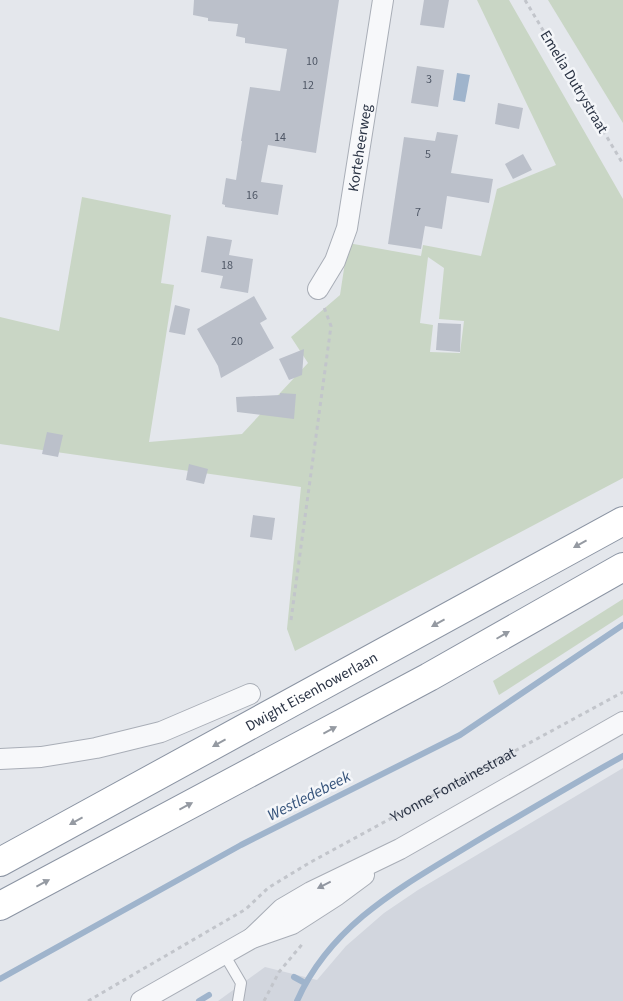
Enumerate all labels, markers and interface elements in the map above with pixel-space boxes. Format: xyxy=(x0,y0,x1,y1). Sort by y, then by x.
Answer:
street label: Emelia Dutrystraat xyxy=(535,27,613,137)
house number: 10 xyxy=(306,53,318,70)
house number: 3 xyxy=(426,71,432,88)
house number: 12 xyxy=(302,77,314,94)
street label: Korteheerweg xyxy=(342,102,377,193)
house number: 14 xyxy=(274,129,286,146)
house number: 5 xyxy=(425,146,431,163)
house number: 16 xyxy=(246,187,258,204)
house number: 7 xyxy=(415,204,421,221)
house number: 18 xyxy=(221,257,233,274)
house number: 20 xyxy=(231,333,243,350)
one-way arrow xyxy=(573,540,588,548)
one-way arrow xyxy=(431,619,445,627)
one-way arrow xyxy=(496,631,510,639)
street label: Dwight Eisenhowerlaan xyxy=(241,647,381,736)
one-way arrow xyxy=(322,726,337,734)
one-way arrow xyxy=(212,739,226,747)
street label: Yvonne Fontainestraat xyxy=(385,742,519,828)
water label: Westledebeek xyxy=(264,765,355,826)
one-way arrow xyxy=(179,802,194,810)
one-way arrow xyxy=(69,816,83,825)
one-way arrow xyxy=(36,879,50,887)
one-way arrow xyxy=(317,881,332,889)

